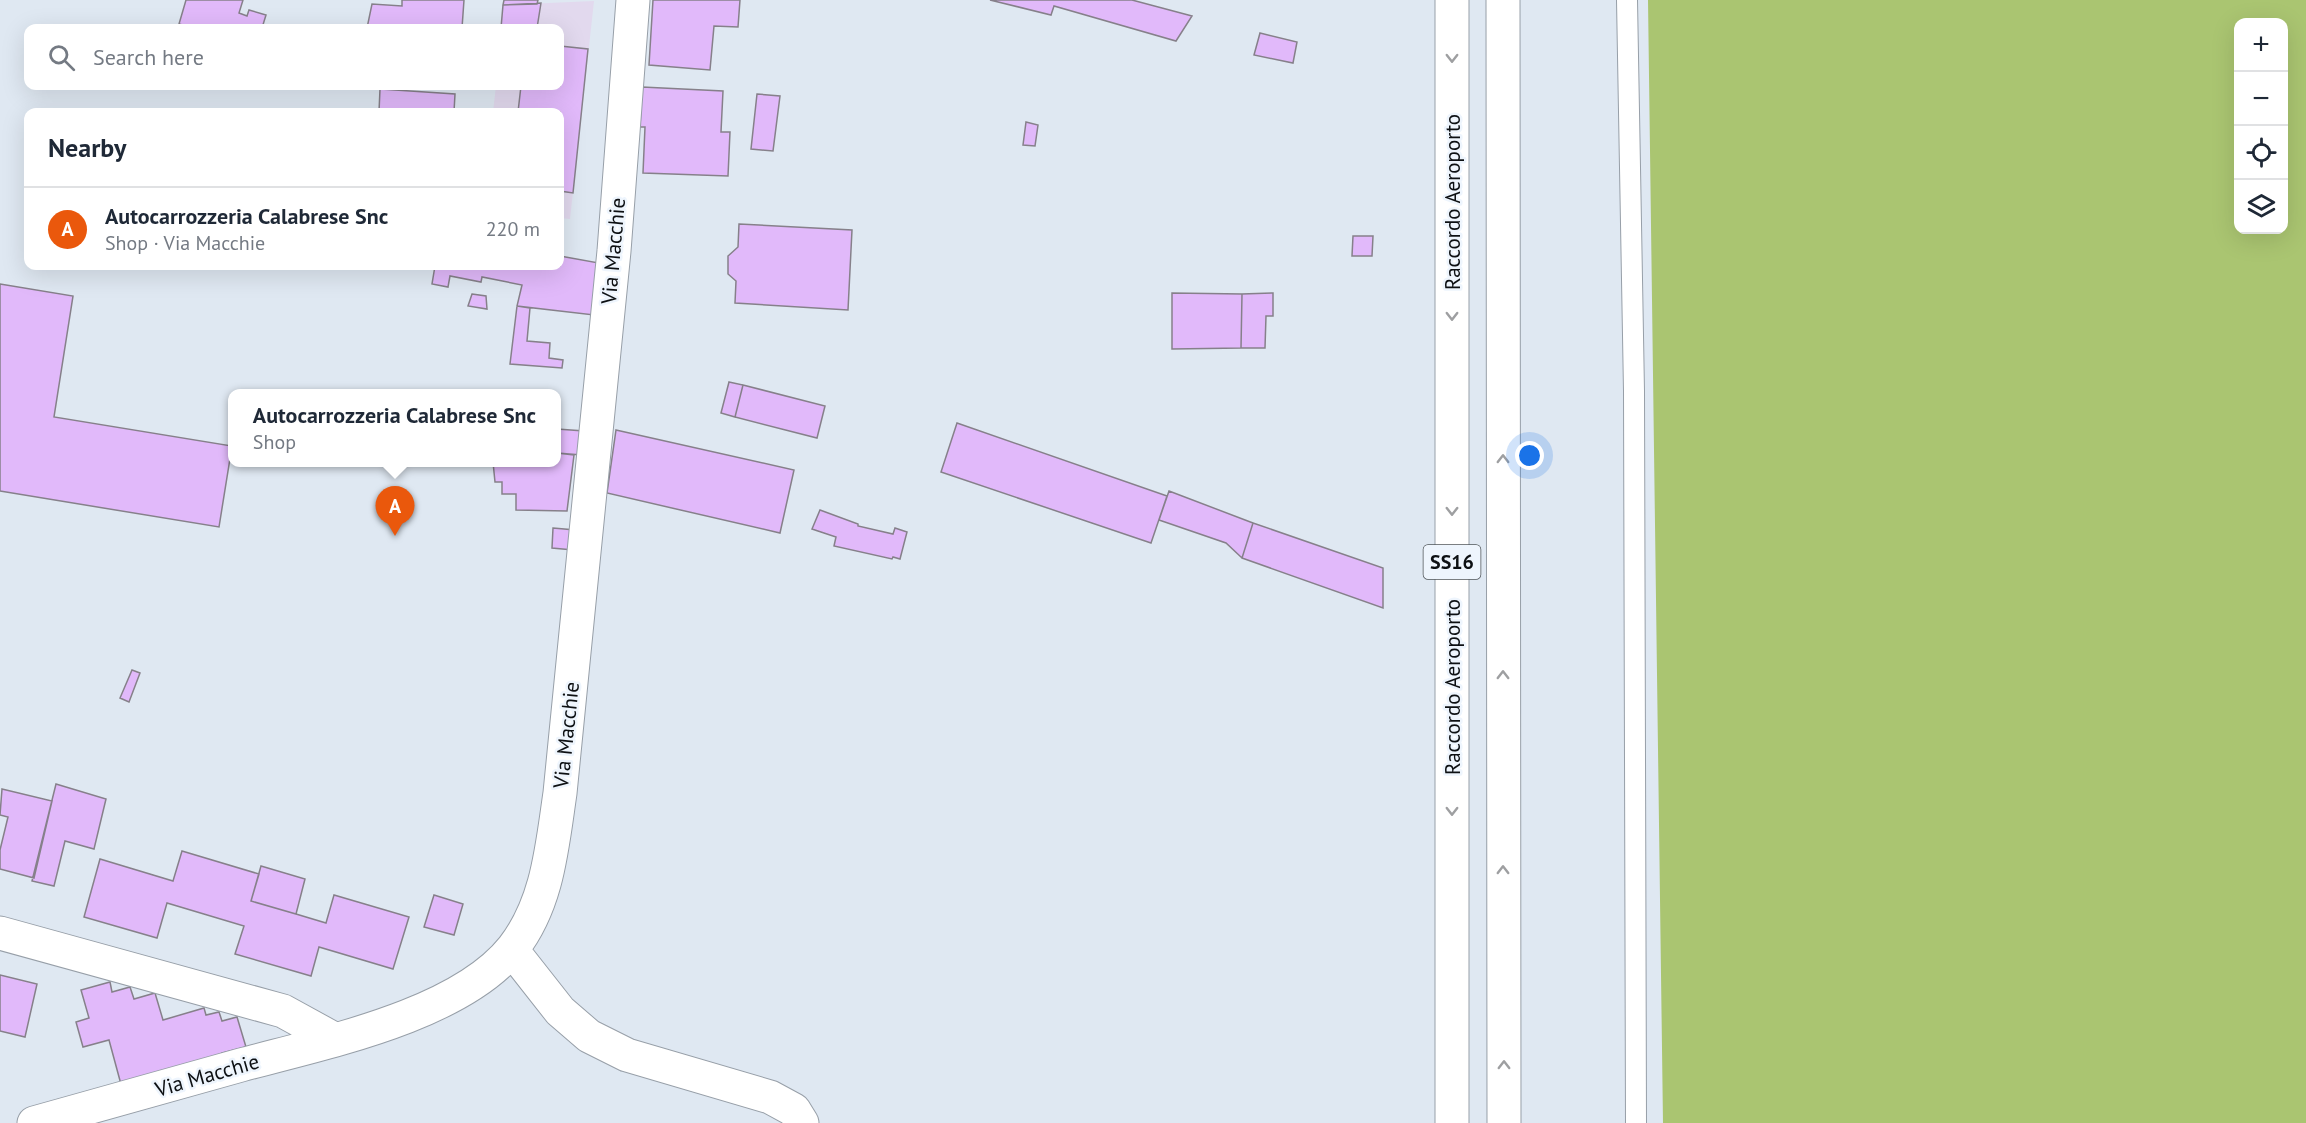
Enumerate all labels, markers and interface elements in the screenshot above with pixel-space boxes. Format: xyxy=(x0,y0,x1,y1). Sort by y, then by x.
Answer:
map controls xyxy=(2234,18,2288,234)
button: + xyxy=(2234,18,2288,72)
search box xyxy=(24,24,564,90)
icon: search xyxy=(45,41,78,74)
text: Search here xyxy=(93,43,204,71)
one-way arrow xyxy=(1446,54,1458,63)
button: − xyxy=(2234,72,2288,126)
street label: Raccordo Aeroporto xyxy=(1439,114,1466,290)
button: locate xyxy=(2234,126,2288,180)
text: Nearby xyxy=(48,131,126,164)
button: layers xyxy=(2234,180,2288,234)
street label: Via Macchie xyxy=(595,197,631,306)
text: Autocarrozzeria Calabrese Snc xyxy=(105,202,388,230)
text: A xyxy=(61,216,74,242)
text: 220 m xyxy=(486,216,540,242)
text: Shop · Via Macchie xyxy=(105,230,265,256)
one-way arrow xyxy=(1446,312,1458,321)
popup xyxy=(228,389,561,467)
text: Autocarrozzeria Calabrese Snc xyxy=(253,401,536,429)
text: Shop xyxy=(253,429,296,455)
your location xyxy=(1515,441,1544,470)
one-way arrow xyxy=(1497,454,1509,463)
pin: A xyxy=(376,486,414,536)
one-way arrow xyxy=(1446,507,1458,516)
road number: SS16 xyxy=(1424,545,1480,579)
street label: Raccordo Aeroporto xyxy=(1439,599,1466,775)
one-way arrow xyxy=(1497,670,1509,679)
street label: Via Macchie xyxy=(547,680,585,791)
one-way arrow xyxy=(1446,807,1458,816)
one-way arrow xyxy=(1497,865,1509,874)
street label: Via Macchie xyxy=(151,1047,262,1103)
one-way arrow xyxy=(1498,1060,1510,1069)

